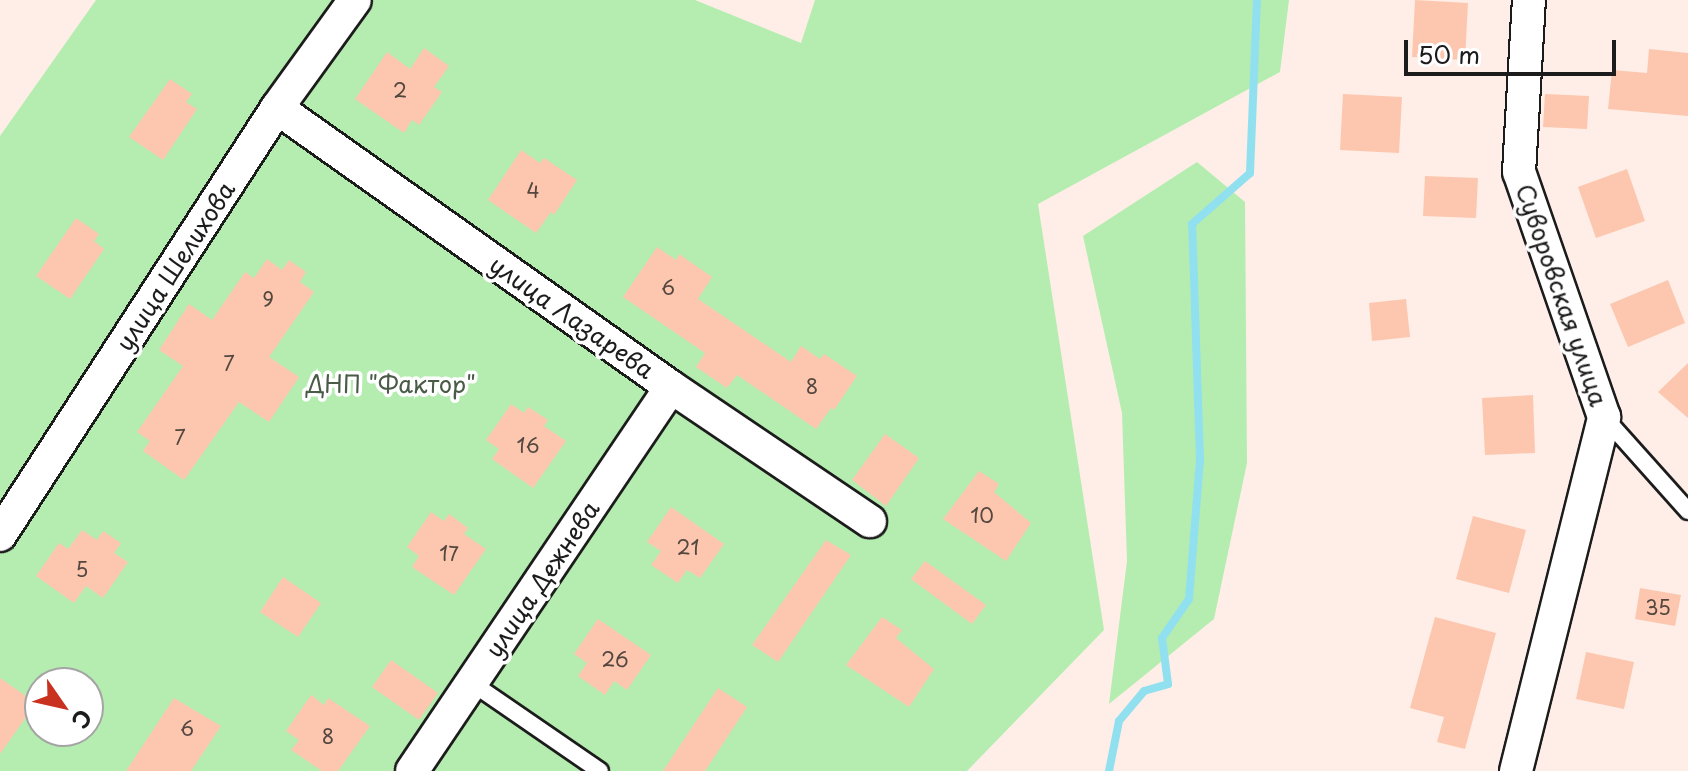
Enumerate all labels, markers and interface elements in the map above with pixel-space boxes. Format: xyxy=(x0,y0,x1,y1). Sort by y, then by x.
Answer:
scale bar xyxy=(1408,24,1620,74)
text: 50 m xyxy=(1418,36,1480,72)
house number: 2 xyxy=(393,78,407,102)
street label: улица Шелихова xyxy=(109,175,241,357)
house number: 4 xyxy=(526,178,540,202)
street label: Суворовская улица xyxy=(1510,180,1614,410)
street label: улица Лазарева xyxy=(484,249,660,385)
house number: 6 xyxy=(661,275,675,299)
house number: 9 xyxy=(262,287,274,311)
house number: 7 xyxy=(223,351,235,375)
park label: ДНП "Фактор" xyxy=(306,370,476,398)
house number: 8 xyxy=(806,374,818,398)
house number: 7 xyxy=(174,425,186,449)
house number: 16 xyxy=(517,433,539,457)
street label: улица Дежнева xyxy=(479,495,605,663)
house number: 10 xyxy=(970,503,994,527)
house number: 21 xyxy=(676,535,700,559)
house number: 17 xyxy=(439,541,459,565)
house number: 5 xyxy=(76,557,88,581)
house number: 35 xyxy=(1645,595,1671,619)
house number: 26 xyxy=(601,647,629,671)
north arrow xyxy=(24,667,104,747)
text: С xyxy=(64,703,101,736)
house number: 6 xyxy=(180,716,194,740)
house number: 8 xyxy=(322,724,334,748)

